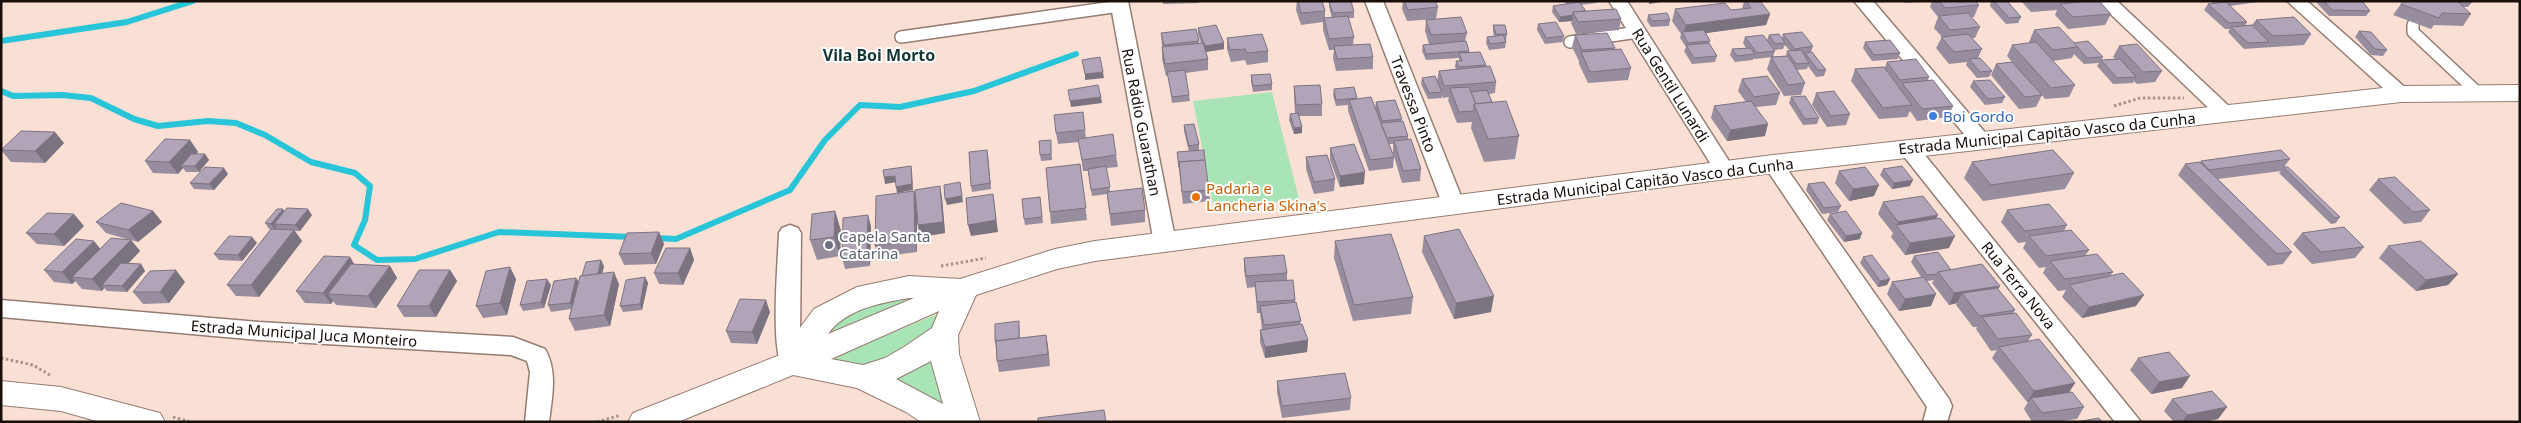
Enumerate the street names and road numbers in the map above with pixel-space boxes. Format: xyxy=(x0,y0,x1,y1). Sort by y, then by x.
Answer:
street label: Rua Gentil Lunardi xyxy=(1628,24,1714,146)
street label: Rua Rádio Guarathan xyxy=(1118,46,1166,198)
street label: Travessa Pinto xyxy=(1386,53,1442,155)
street label: Estrada Municipal Capitão Vasco da Cunha xyxy=(1897,107,2197,159)
street label: Estrada Municipal Capitão Vasco da Cunha xyxy=(1495,153,1795,209)
street label: Rua Terra Nova xyxy=(1977,237,2061,333)
street label: Estrada Municipal Juca Monteiro xyxy=(190,315,418,351)

